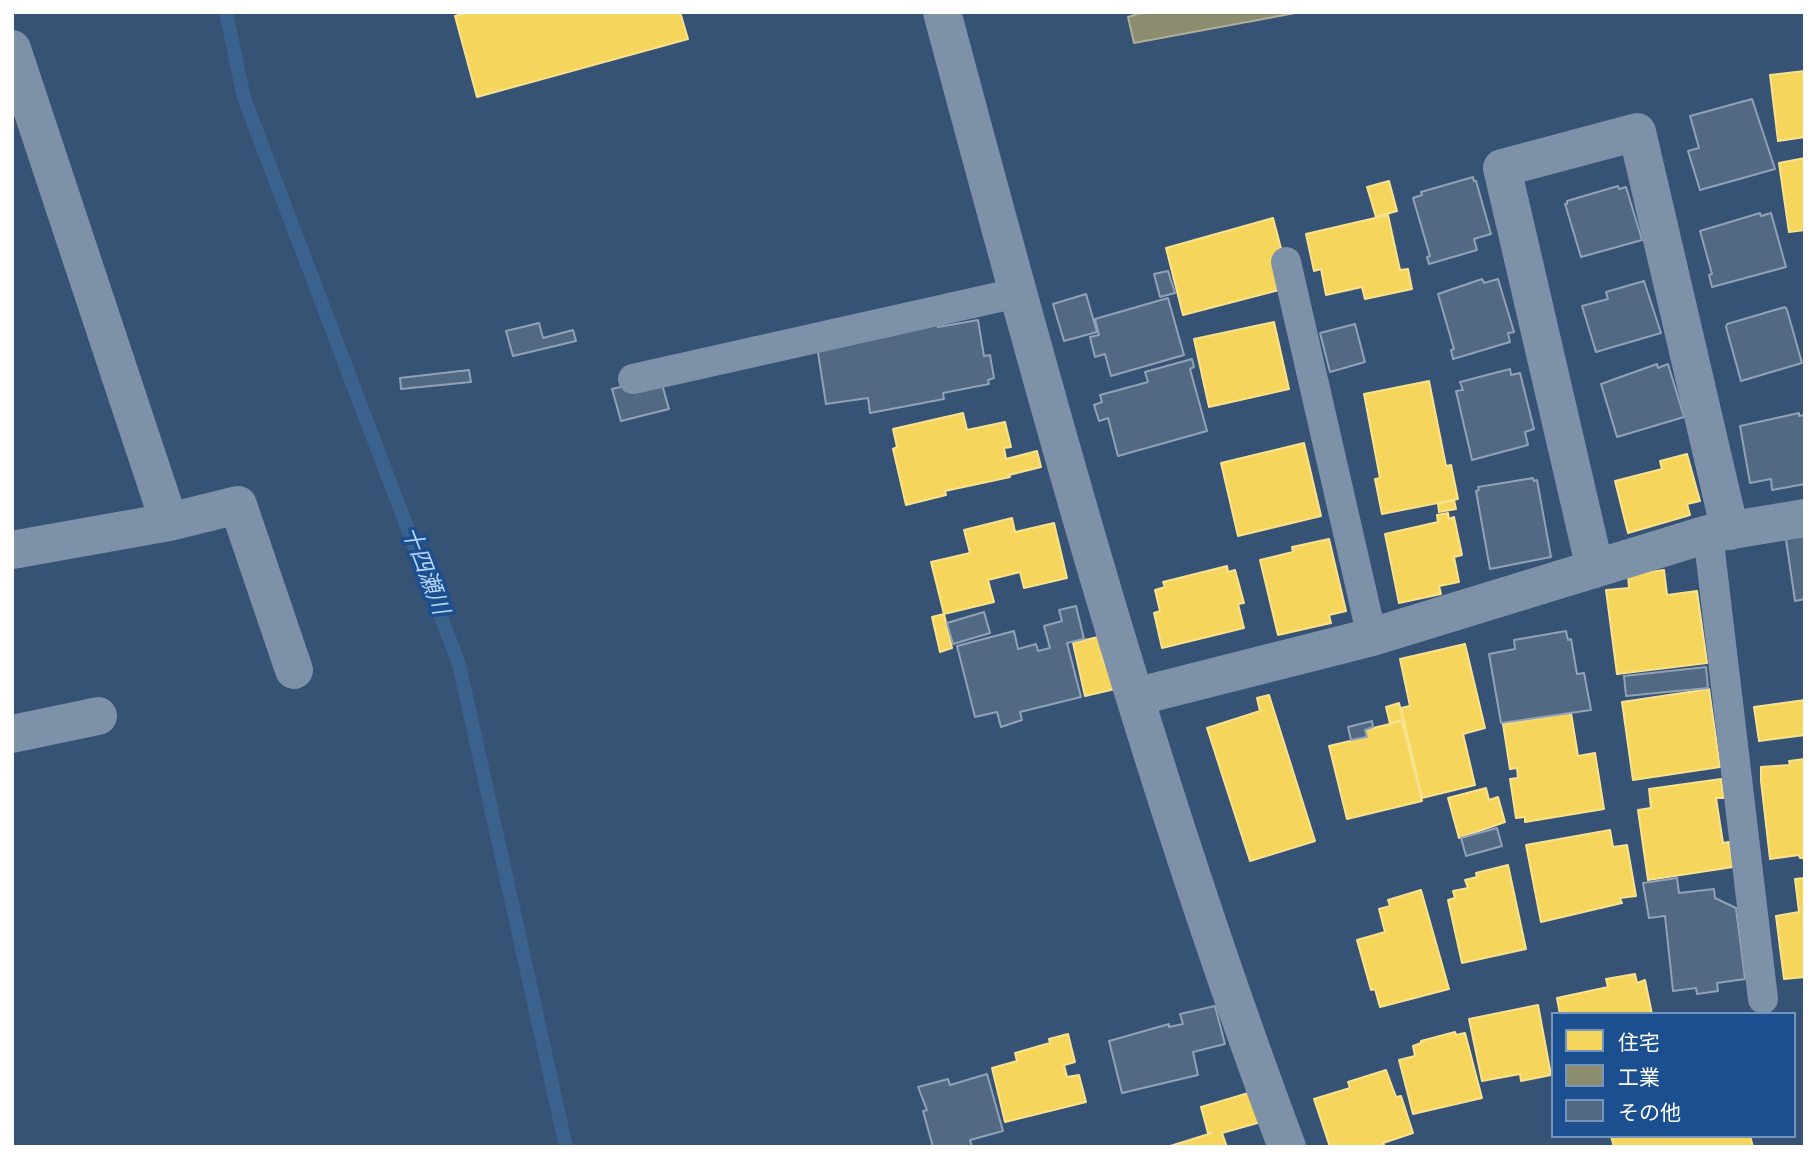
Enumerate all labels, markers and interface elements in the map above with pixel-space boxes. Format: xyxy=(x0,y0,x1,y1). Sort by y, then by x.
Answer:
water label: 十四瀬川 xyxy=(395,523,453,619)
legend xyxy=(1551,1012,1796,1138)
text: 住宅 xyxy=(1618,1031,1660,1055)
text: 工業 xyxy=(1618,1066,1660,1090)
text: その他 xyxy=(1618,1101,1681,1125)

